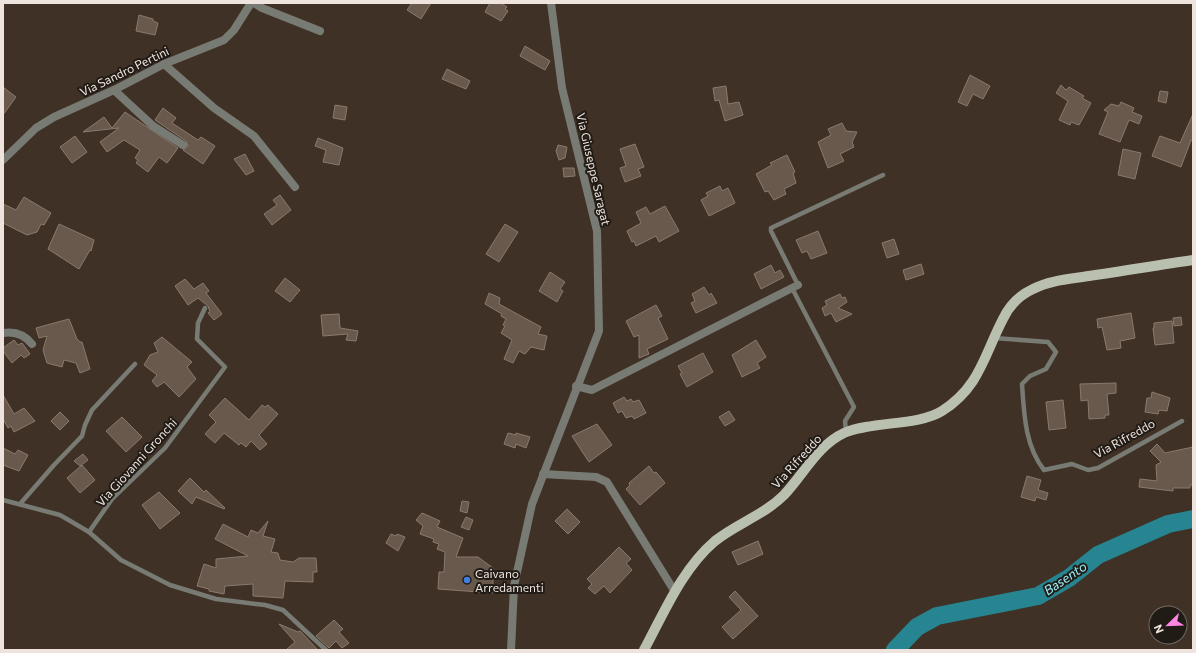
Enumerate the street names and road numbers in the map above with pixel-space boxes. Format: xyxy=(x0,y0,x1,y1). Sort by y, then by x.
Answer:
street label: Via Sandro Pertini xyxy=(77,43,171,99)
street label: Via Giuseppe Saragat xyxy=(574,111,614,227)
street label: Via Giovanni Gronchi xyxy=(93,415,179,509)
street label: Via Rifreddo xyxy=(1091,415,1157,461)
street label: Via Rifreddo xyxy=(768,431,824,491)

